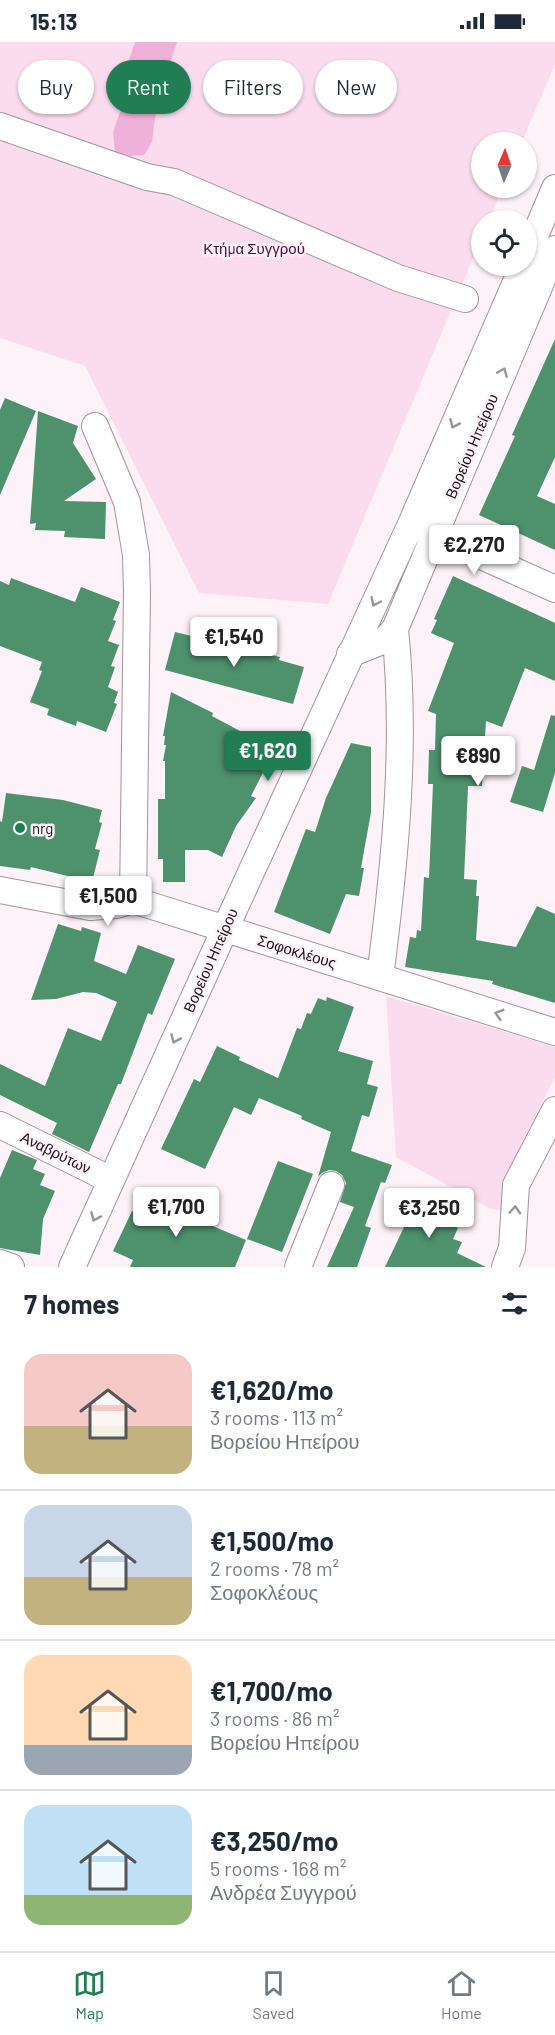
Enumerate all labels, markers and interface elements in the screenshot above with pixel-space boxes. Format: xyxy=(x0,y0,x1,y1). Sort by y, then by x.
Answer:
text: 15:13 xyxy=(30,8,77,34)
chip: Buy xyxy=(18,60,94,114)
chip: Rent xyxy=(106,60,191,114)
chip: Filters xyxy=(203,60,303,114)
chip: New xyxy=(315,60,397,114)
north arrow xyxy=(471,132,537,198)
map controls xyxy=(471,132,537,276)
button: locate xyxy=(471,210,537,276)
park label: Κτήμα Συγγρού xyxy=(203,239,305,257)
one-way arrow xyxy=(496,367,508,378)
street label: Βορείου Ηπείρου xyxy=(441,391,501,501)
one-way arrow xyxy=(450,417,462,428)
pin: €2,270 xyxy=(425,525,523,576)
text: €2,270 xyxy=(443,532,505,556)
one-way arrow xyxy=(370,595,382,606)
pin: €1,540 xyxy=(185,617,283,668)
text: €1,540 xyxy=(204,624,264,648)
pin: €1,620 xyxy=(219,731,317,782)
pin: €890 xyxy=(442,736,514,787)
text: €1,620 xyxy=(239,738,297,762)
text: €890 xyxy=(455,743,501,767)
place label: nrg xyxy=(32,819,53,837)
marker: nrg xyxy=(13,821,27,835)
pin: €1,500 xyxy=(59,876,157,927)
text: €1,500 xyxy=(79,883,137,907)
street label: Βορείου Ηπείρου xyxy=(179,905,241,1015)
street label: Σοφοκλέους xyxy=(256,931,338,971)
one-way arrow xyxy=(494,1009,505,1022)
one-way arrow xyxy=(170,1033,182,1044)
street label: Αναβρύτων xyxy=(18,1127,94,1177)
pin: €1,700 xyxy=(127,1187,225,1238)
pin: €3,250 xyxy=(380,1188,478,1239)
text: €1,700 xyxy=(147,1194,205,1218)
text: €3,250 xyxy=(398,1195,460,1219)
one-way arrow xyxy=(508,1206,521,1215)
one-way arrow xyxy=(90,1211,102,1222)
icon: filters xyxy=(498,1287,531,1320)
text: 7 homes xyxy=(24,1288,119,1319)
text: €1,620/mo xyxy=(210,1374,334,1405)
icon: home xyxy=(72,1378,144,1450)
text: 3 rooms · 113 m² xyxy=(210,1405,343,1429)
text: Βορείου Ηπείρου xyxy=(210,1429,359,1453)
text: €1,500/mo xyxy=(210,1525,334,1556)
icon: home xyxy=(72,1529,144,1601)
text: 2 rooms · 78 m² xyxy=(210,1556,339,1580)
text: Σοφοκλέους xyxy=(210,1580,318,1604)
text: €1,700/mo xyxy=(210,1675,333,1706)
icon: home xyxy=(72,1679,144,1751)
text: 3 rooms · 86 m² xyxy=(210,1706,339,1730)
text: Βορείου Ηπείρου xyxy=(210,1730,359,1754)
text: €3,250/mo xyxy=(210,1825,338,1856)
icon: home xyxy=(72,1829,144,1901)
text: 5 rooms · 168 m² xyxy=(210,1856,346,1880)
text: Ανδρέα Συγγρού xyxy=(210,1880,357,1904)
tab: Map xyxy=(73,1967,106,2022)
tab: Saved xyxy=(253,1967,295,2022)
tab: Home xyxy=(441,1967,482,2022)

